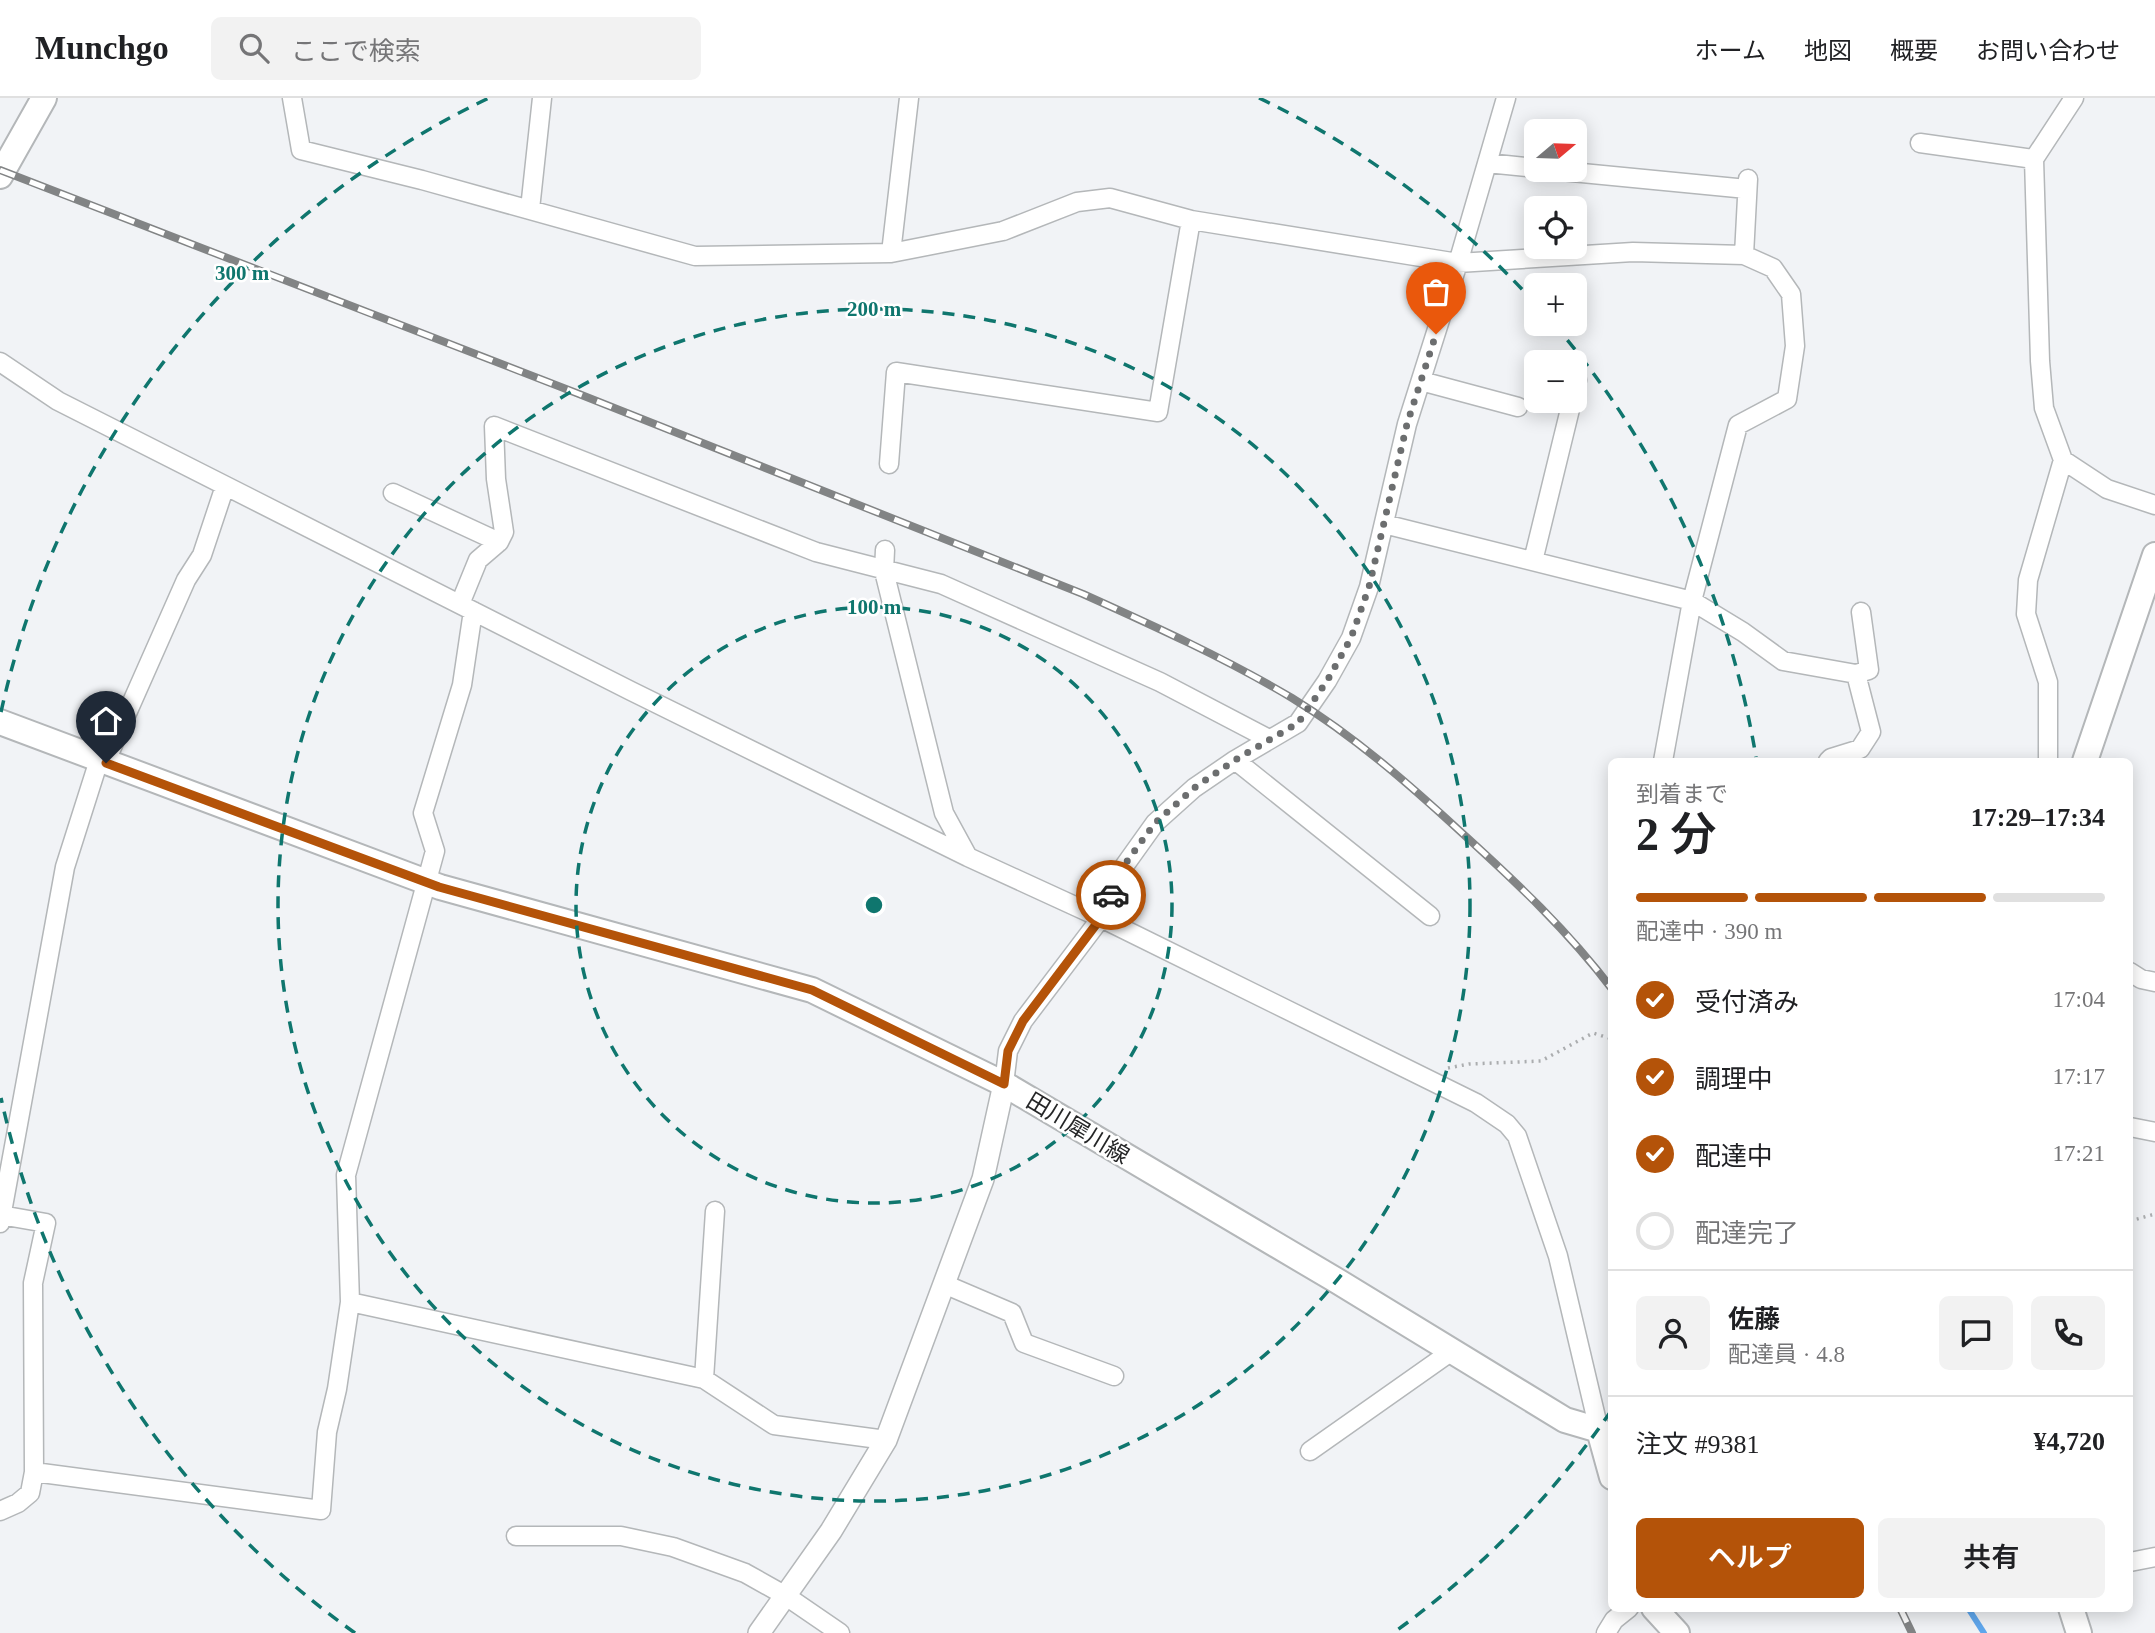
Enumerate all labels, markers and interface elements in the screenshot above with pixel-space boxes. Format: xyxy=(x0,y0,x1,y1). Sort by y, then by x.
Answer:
search box xyxy=(211,17,701,80)
icon: search xyxy=(235,29,273,67)
text: Munchgo xyxy=(35,30,169,66)
text: ここで検索 xyxy=(291,37,421,66)
text: ホーム xyxy=(1695,38,1766,64)
text: 地図 xyxy=(1804,38,1852,64)
text: 概要 xyxy=(1890,38,1938,64)
text: お問い合わせ xyxy=(1976,38,2120,64)
north arrow xyxy=(1524,119,1587,182)
map controls xyxy=(1524,119,1587,413)
button: locate xyxy=(1524,196,1587,259)
text: 300 m xyxy=(215,261,270,285)
pin xyxy=(1406,262,1466,334)
icon: bag xyxy=(1417,273,1455,311)
button: + xyxy=(1524,273,1587,336)
text: 200 m xyxy=(847,297,902,321)
button: − xyxy=(1524,350,1587,413)
text: 100 m xyxy=(847,595,902,619)
pin xyxy=(76,691,136,763)
icon: home xyxy=(87,702,125,740)
text: 到着まで xyxy=(1636,782,1728,807)
text: 17:29–17:34 xyxy=(1971,803,2105,832)
text: 2 分 xyxy=(1636,809,1717,860)
courier xyxy=(1076,860,1146,930)
icon: car xyxy=(1092,876,1130,914)
centre of rings xyxy=(862,893,886,917)
text: 配達中 · 390 m xyxy=(1636,919,1782,944)
icon: check xyxy=(1636,981,1674,1019)
text: 17:04 xyxy=(2053,987,2105,1012)
text: 受付済み xyxy=(1695,988,1799,1017)
icon: check xyxy=(1636,1058,1674,1096)
text: 17:17 xyxy=(2053,1064,2105,1089)
text: 調理中 xyxy=(1695,1065,1773,1094)
street label: 田川犀川線 xyxy=(1022,1088,1133,1169)
icon: check xyxy=(1636,1135,1674,1173)
text: 17:21 xyxy=(2053,1141,2105,1166)
text: 配達中 xyxy=(1695,1142,1773,1171)
text: 配達完了 xyxy=(1695,1219,1799,1248)
button: person xyxy=(1636,1296,1710,1370)
button: chat xyxy=(1939,1296,2013,1370)
button: phone xyxy=(2031,1296,2105,1370)
text: 佐藤 xyxy=(1728,1305,1780,1334)
text: 配達員 · 4.8 xyxy=(1728,1342,1845,1367)
text: ¥4,720 xyxy=(2034,1427,2105,1456)
text: 注文 #9381 xyxy=(1636,1430,1760,1459)
button: ヘルプ xyxy=(1636,1518,1864,1598)
button: 共有 xyxy=(1878,1518,2105,1598)

